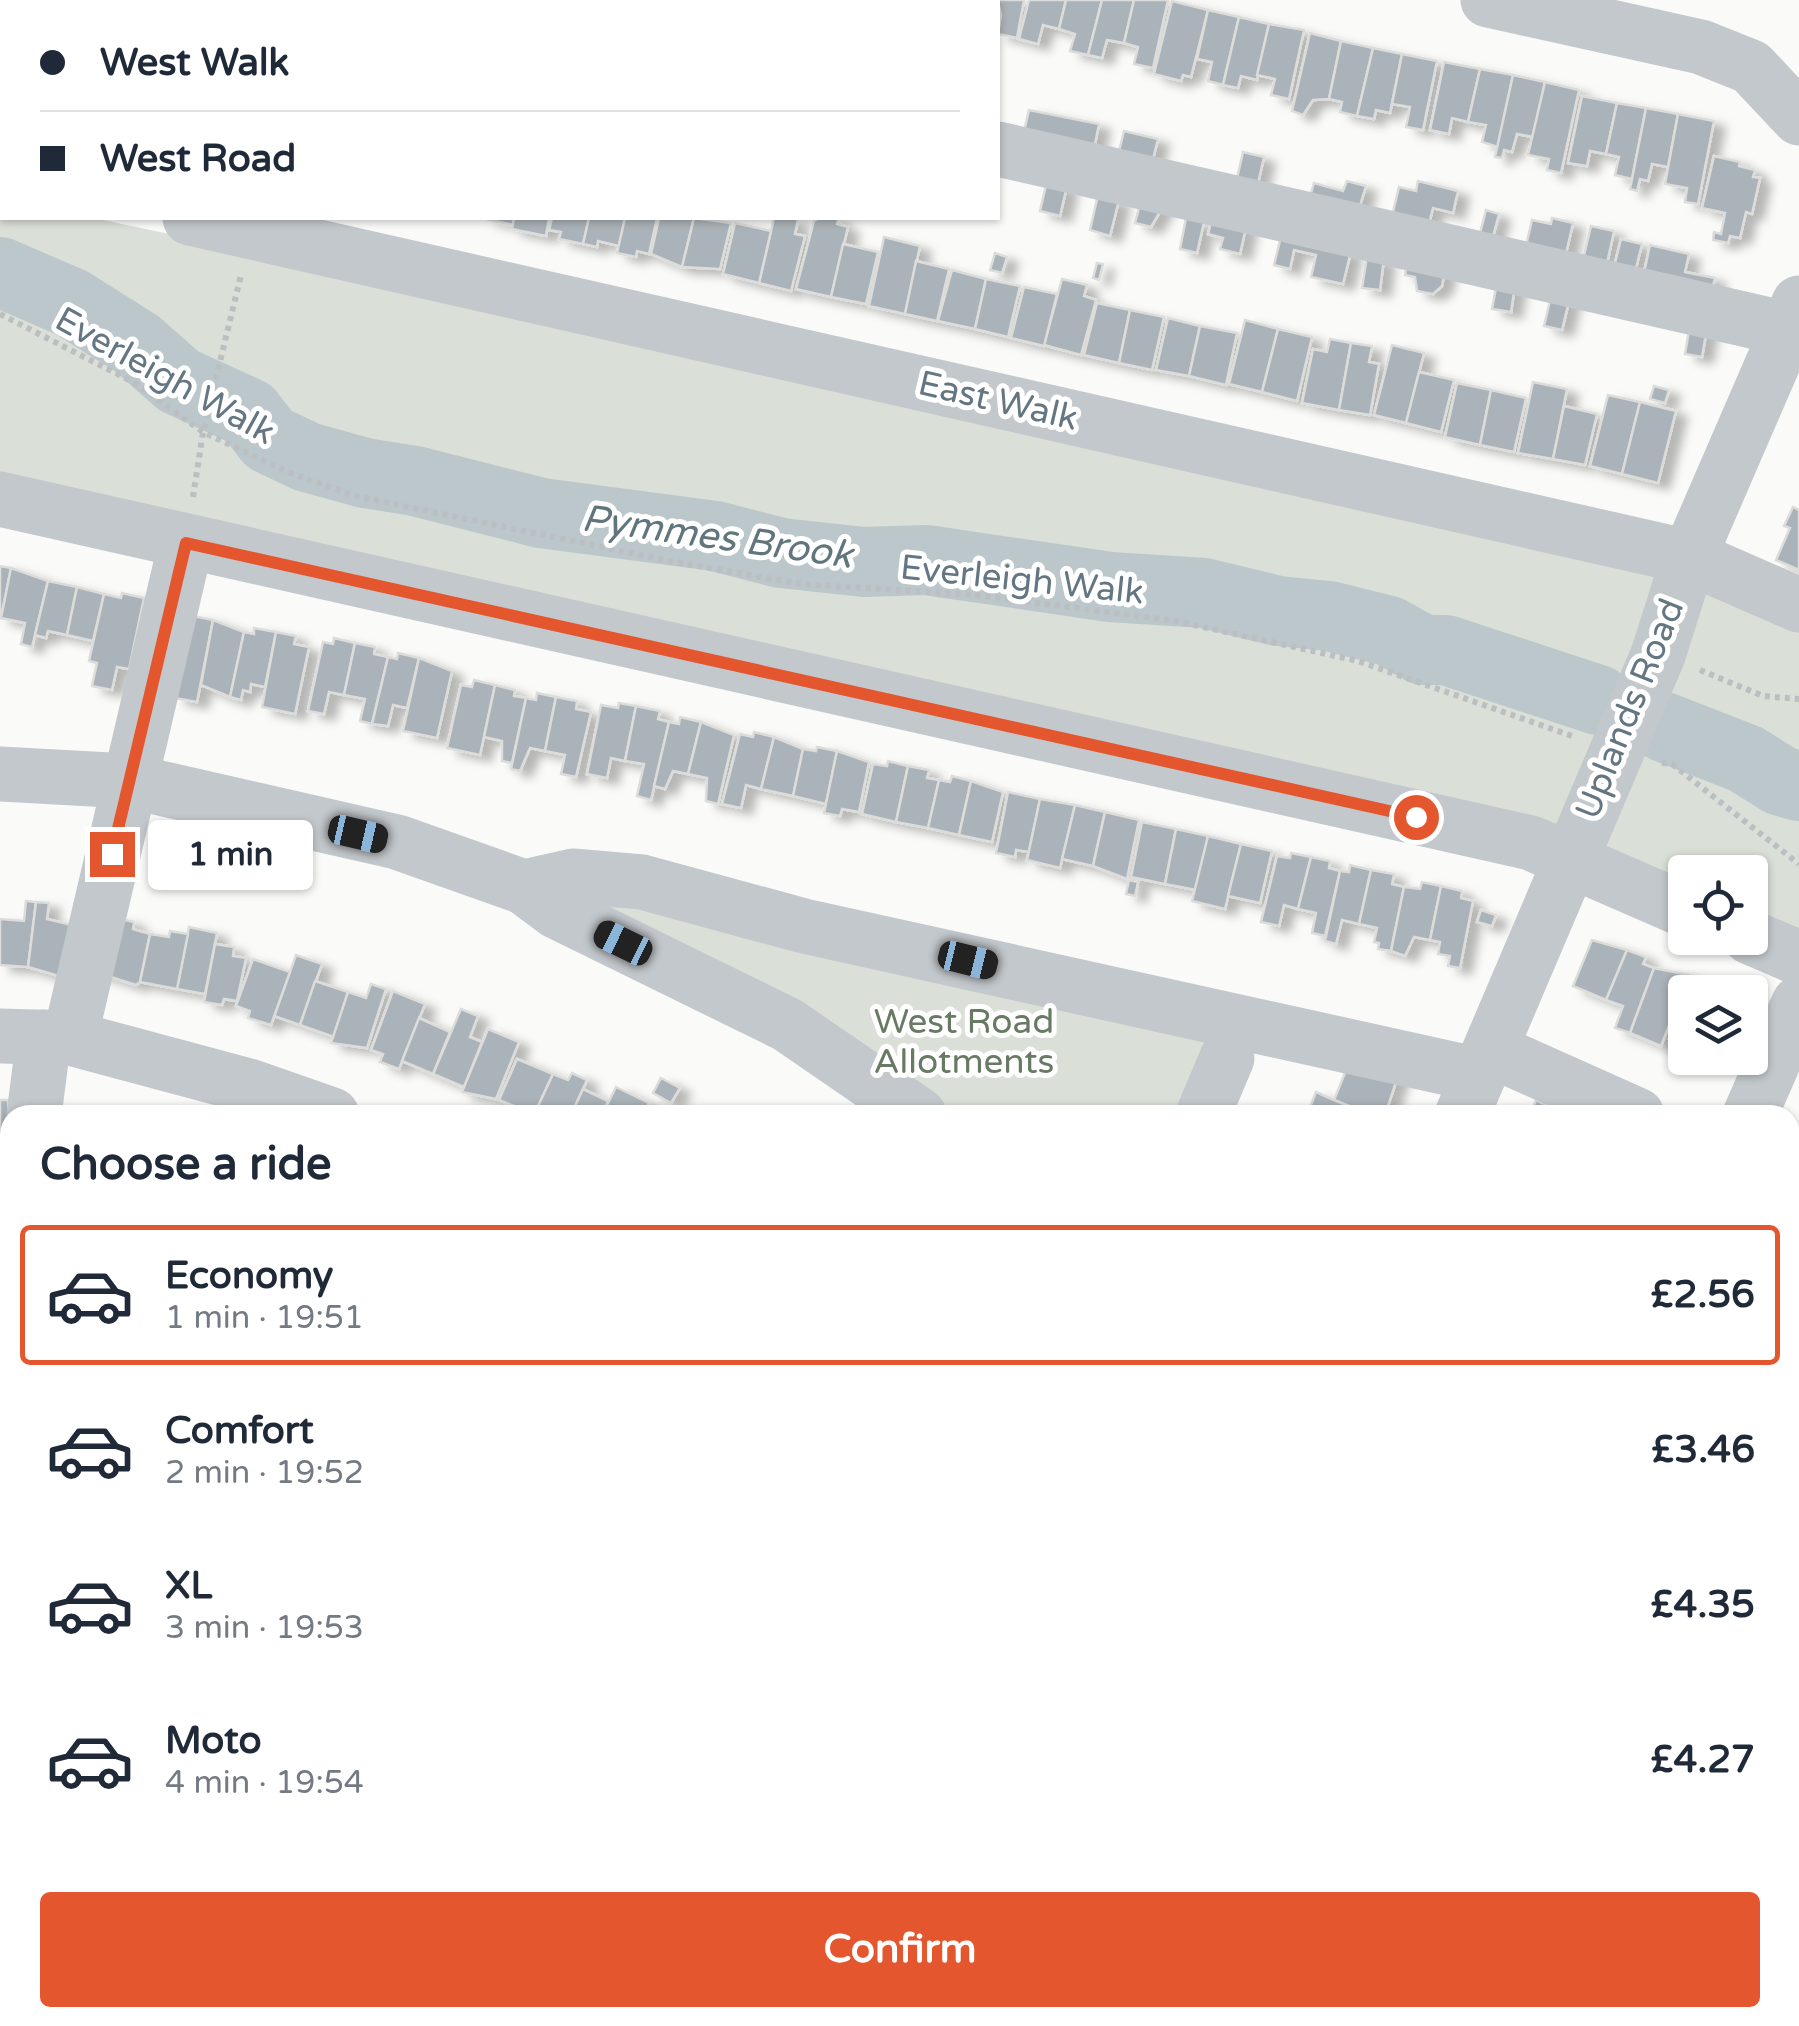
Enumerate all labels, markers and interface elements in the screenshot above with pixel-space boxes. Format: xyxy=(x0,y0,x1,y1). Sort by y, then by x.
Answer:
text: West Walk xyxy=(100,40,289,86)
text: West Road xyxy=(100,136,296,182)
street label: Everleigh Walk xyxy=(48,298,282,454)
street label: East Walk xyxy=(914,362,1082,440)
water label: Pymmes Brook xyxy=(579,495,857,579)
street label: Everleigh Walk xyxy=(898,546,1146,614)
street label: Uplands Road xyxy=(1567,593,1693,825)
route start xyxy=(1394,795,1439,840)
car xyxy=(325,813,391,855)
callout: 1 min xyxy=(147,819,312,889)
route end xyxy=(90,832,135,877)
text: 1 min xyxy=(188,836,273,874)
map controls xyxy=(1668,855,1768,1075)
button: locate xyxy=(1668,855,1768,955)
car xyxy=(589,916,657,970)
car xyxy=(935,938,1001,982)
button: layers xyxy=(1668,975,1768,1075)
park label: West Road Allotments xyxy=(874,1001,1054,1083)
text: Choose a ride xyxy=(40,1138,331,1192)
icon: car xyxy=(45,1250,135,1340)
text: Economy xyxy=(165,1253,333,1299)
text: £2.56 xyxy=(1651,1272,1755,1318)
text: 1 min · 19:51 xyxy=(165,1299,364,1337)
icon: car xyxy=(45,1405,135,1495)
text: Comfort xyxy=(165,1408,314,1454)
text: £3.46 xyxy=(1651,1427,1755,1473)
text: 2 min · 19:52 xyxy=(165,1454,364,1492)
icon: car xyxy=(45,1560,135,1650)
text: XL xyxy=(165,1563,212,1609)
text: £4.35 xyxy=(1651,1582,1755,1628)
text: 3 min · 19:53 xyxy=(165,1609,364,1647)
icon: car xyxy=(45,1715,135,1805)
text: Moto xyxy=(165,1718,261,1764)
text: £4.27 xyxy=(1651,1737,1755,1783)
text: 4 min · 19:54 xyxy=(165,1764,364,1802)
button: Confirm xyxy=(40,1892,1760,2007)

